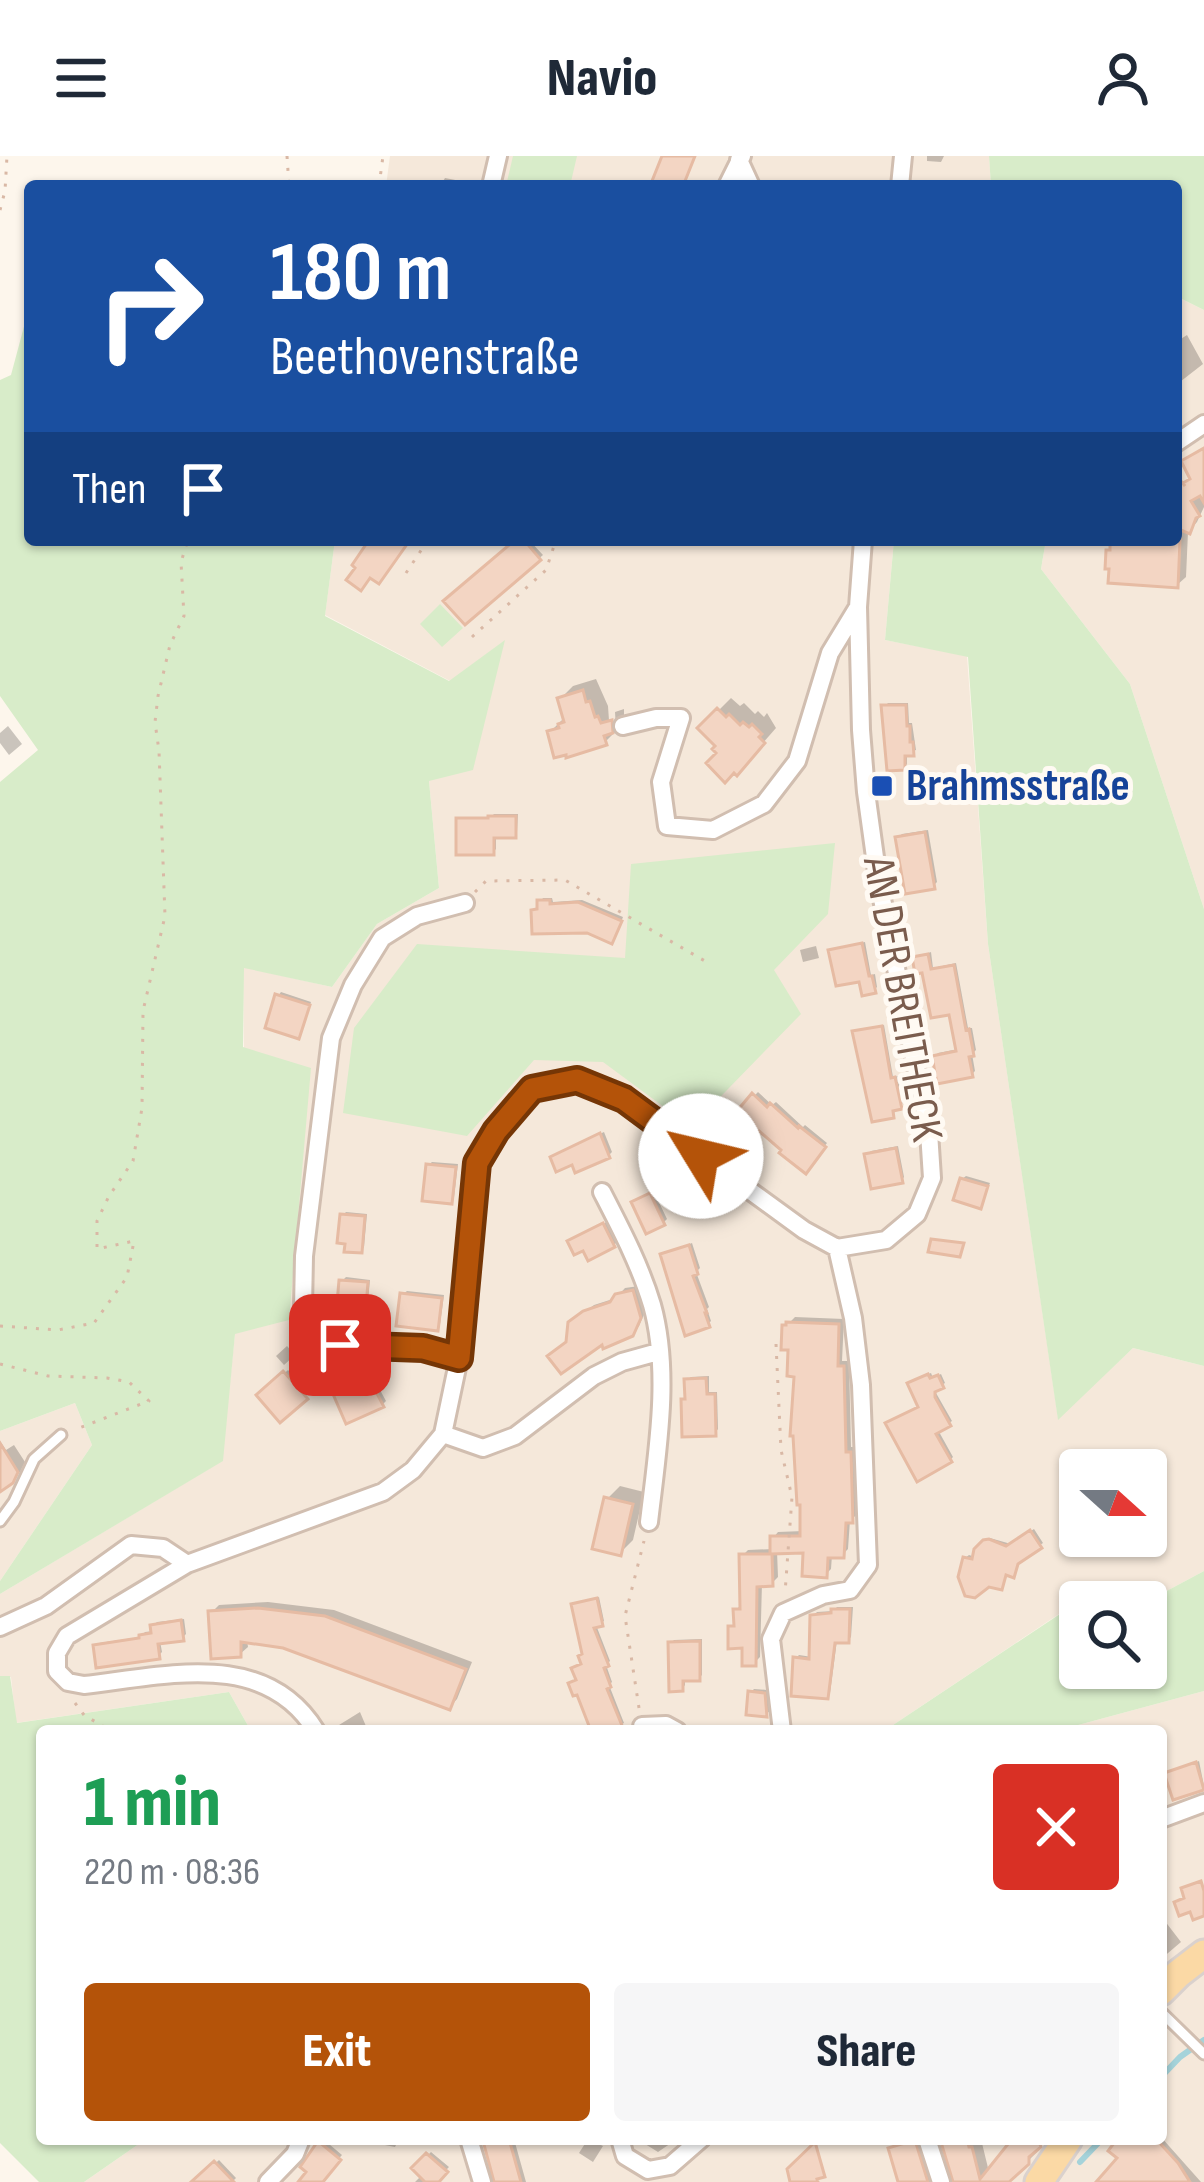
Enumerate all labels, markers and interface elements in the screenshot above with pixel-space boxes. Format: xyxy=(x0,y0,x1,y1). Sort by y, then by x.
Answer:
icon: menu xyxy=(48,45,114,111)
icon: person xyxy=(1090,45,1156,111)
text: Navio xyxy=(547,46,657,111)
text: 180 m xyxy=(270,223,451,324)
icon: right xyxy=(72,228,228,384)
text: Beethovenstraße xyxy=(270,325,580,390)
icon: arrive xyxy=(170,456,236,522)
text: Then xyxy=(72,462,146,517)
place label: Brahmsstraße xyxy=(906,759,1130,814)
marker: Brahmsstraße xyxy=(869,773,895,799)
street label: AN DER BREITHECK xyxy=(850,852,954,1146)
position arrow xyxy=(638,1093,764,1219)
pin xyxy=(289,1294,391,1396)
icon: arrive xyxy=(307,1312,373,1378)
north arrow xyxy=(1059,1449,1167,1557)
map controls xyxy=(1059,1449,1167,1689)
button: search xyxy=(1059,1581,1167,1689)
text: 1 min xyxy=(84,1760,221,1847)
button: close xyxy=(993,1764,1119,1890)
text: 220 m · 08:36 xyxy=(84,1849,260,1896)
button: Exit xyxy=(84,1983,590,2121)
button: Share xyxy=(614,1983,1119,2121)

